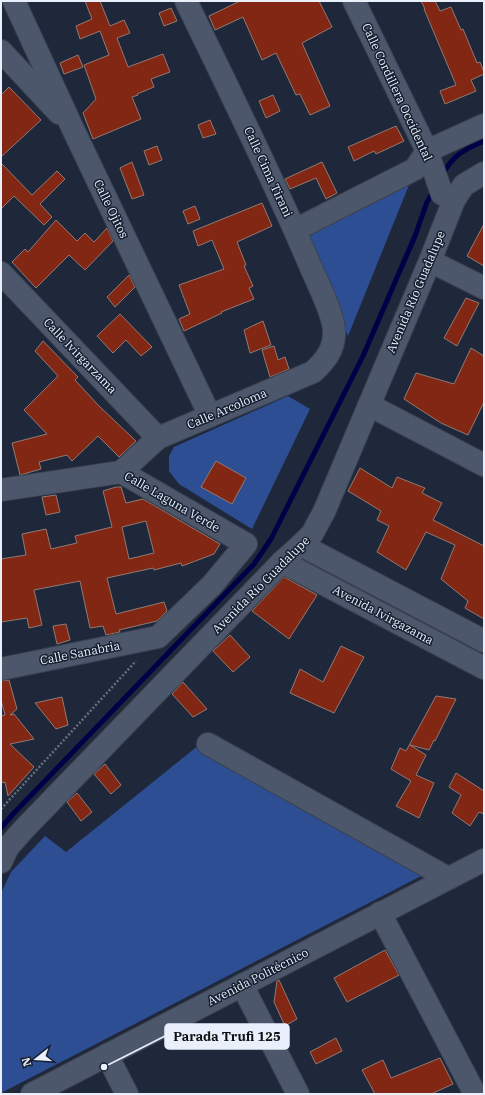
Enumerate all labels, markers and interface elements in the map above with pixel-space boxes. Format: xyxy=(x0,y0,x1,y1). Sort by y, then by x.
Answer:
street label: Calle Cordillera Occidental xyxy=(359,21,436,163)
street label: Calle Cima Tirani xyxy=(241,124,296,220)
street label: Calle Ojitos xyxy=(91,177,132,241)
street label: Avenida Río Guadalupe xyxy=(383,228,448,355)
street label: Calle Ivirgarzama xyxy=(40,315,121,397)
street label: Calle Arcoloma xyxy=(185,385,269,432)
street label: Calle Laguna Verde xyxy=(122,468,223,535)
street label: Avenida Río Guadalupe xyxy=(209,533,312,636)
street label: Avenida Ivirgazama xyxy=(330,582,437,648)
street label: Calle Sanabria xyxy=(39,637,122,668)
street label: Avenida Politécnico xyxy=(205,945,311,1009)
callout: Parada Trufi 125 xyxy=(165,1024,289,1049)
text: Parada Trufi 125 xyxy=(173,1028,281,1045)
north arrow xyxy=(16,1039,56,1079)
text: N xyxy=(18,1055,34,1068)

